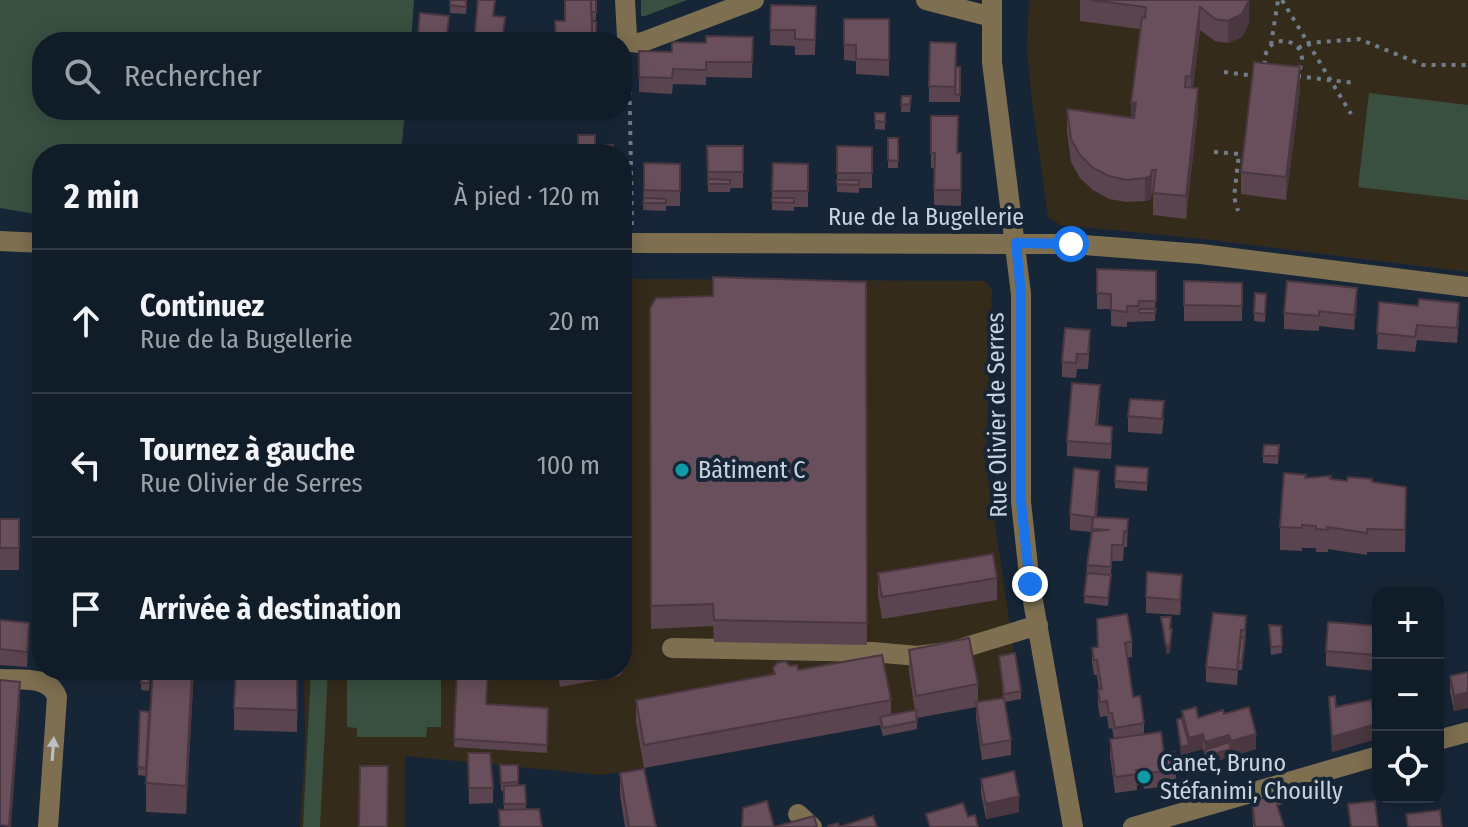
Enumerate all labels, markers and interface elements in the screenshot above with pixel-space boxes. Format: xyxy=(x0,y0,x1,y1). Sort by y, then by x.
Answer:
search box xyxy=(32,32,632,120)
icon: search xyxy=(60,54,104,98)
text: Rechercher xyxy=(124,58,262,94)
text: 2 min xyxy=(64,176,139,217)
text: À pied · 120 m xyxy=(454,181,600,212)
street label: Rue de la Bugellerie xyxy=(828,203,1024,231)
route start xyxy=(1053,226,1089,262)
text: Continuez xyxy=(140,288,264,324)
icon: ahead xyxy=(64,299,108,343)
text: 20 m xyxy=(549,306,600,337)
street label: Rue Olivier de Serres xyxy=(981,312,1013,518)
text: Rue de la Bugellerie xyxy=(140,324,353,355)
text: Tournez à gauche xyxy=(140,432,355,468)
icon: left xyxy=(64,443,108,487)
text: 100 m xyxy=(537,450,600,481)
place label: Bâtiment C xyxy=(698,456,805,484)
marker: Bâtiment C xyxy=(673,461,691,479)
text: Rue Olivier de Serres xyxy=(140,468,363,499)
route end xyxy=(1012,566,1048,602)
icon: arrive xyxy=(64,587,108,631)
map controls xyxy=(1372,587,1444,803)
button: + xyxy=(1372,587,1444,659)
text: Arrivée à destination xyxy=(140,591,401,627)
button: − xyxy=(1372,659,1444,731)
button: locate xyxy=(1372,731,1444,803)
one-way arrow xyxy=(47,736,60,761)
place label: Canet, Bruno Stéfanimi, Chouilly xyxy=(1160,749,1343,805)
marker: Canet, Bruno Stéfanimi, Chouilly xyxy=(1135,768,1153,786)

